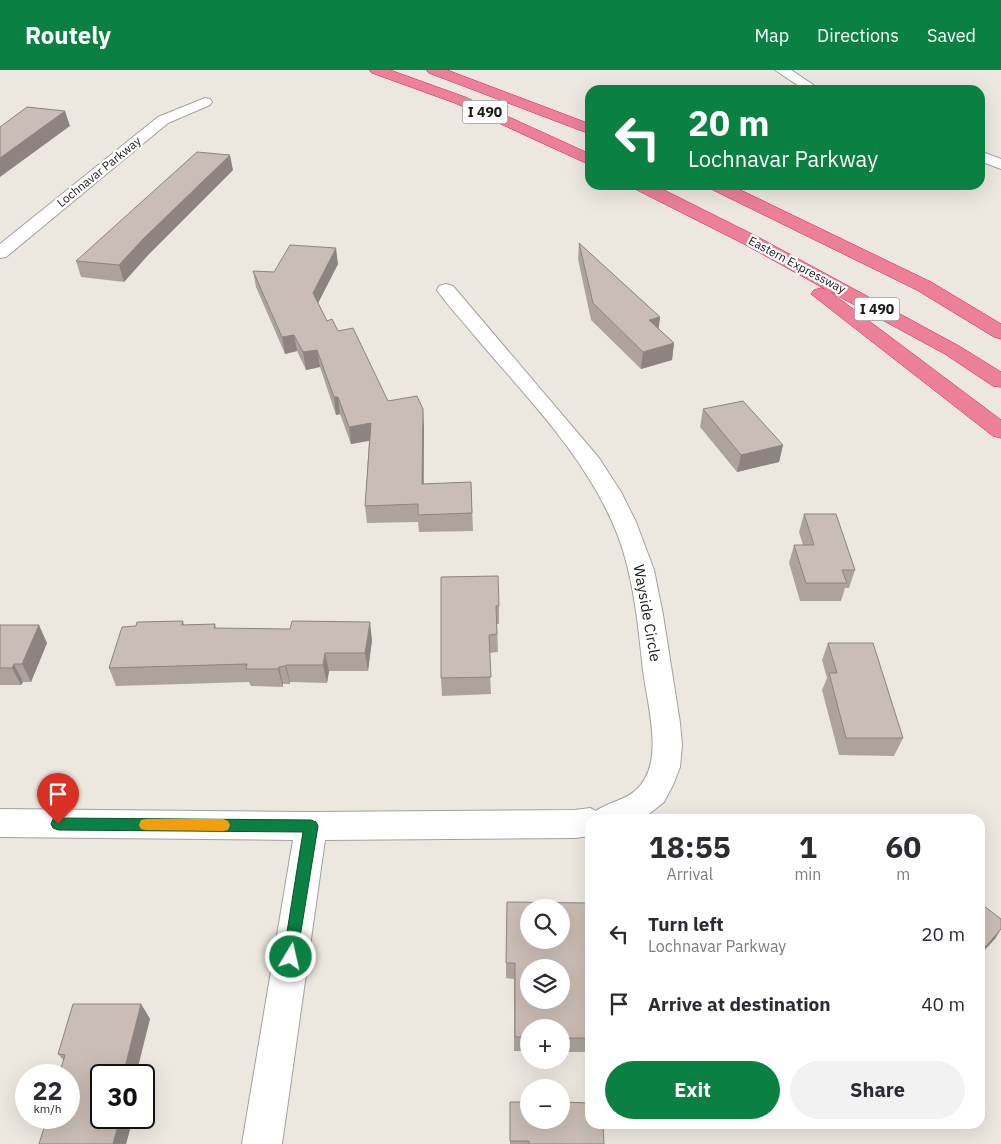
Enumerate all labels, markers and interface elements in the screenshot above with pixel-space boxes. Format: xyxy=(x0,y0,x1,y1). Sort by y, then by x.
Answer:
text: Routely xyxy=(25,19,111,51)
text: Map xyxy=(754,24,789,47)
text: Directions xyxy=(817,24,899,47)
text: Saved xyxy=(927,24,976,47)
text: 20 m xyxy=(688,100,770,146)
road number: I 490 xyxy=(462,101,508,124)
icon: left xyxy=(605,105,670,170)
street label: Lochnavar Parkway xyxy=(54,133,144,210)
text: Lochnavar Parkway xyxy=(688,144,878,173)
street label: Eastern Expressway xyxy=(746,233,848,297)
road number: I 490 xyxy=(854,298,900,320)
street label: Wayside Circle xyxy=(630,563,665,663)
pin xyxy=(37,773,79,824)
icon: arrive xyxy=(44,780,72,808)
text: 18:55 xyxy=(649,827,731,866)
text: 1 xyxy=(799,827,817,866)
text: 60 xyxy=(885,827,921,866)
text: Arrival xyxy=(666,864,713,884)
text: min xyxy=(794,864,821,884)
text: m xyxy=(896,864,910,884)
map controls xyxy=(520,899,570,1129)
button: search xyxy=(520,899,570,949)
text: Turn left xyxy=(648,912,724,936)
icon: left xyxy=(605,920,633,948)
text: 20 m xyxy=(921,922,965,946)
position arrow xyxy=(264,930,316,982)
text: Lochnavar Parkway xyxy=(648,936,786,956)
button: layers xyxy=(520,959,570,1009)
icon: arrive xyxy=(605,990,633,1018)
text: Arrive at destination xyxy=(648,992,831,1016)
text: 40 m xyxy=(921,992,965,1016)
button: + xyxy=(520,1019,570,1069)
button: Exit xyxy=(605,1061,780,1119)
button: Share xyxy=(790,1061,965,1119)
speed limit sign: 30 xyxy=(90,1064,155,1129)
text: 22 xyxy=(32,1074,63,1107)
button: − xyxy=(520,1079,570,1129)
text: km/h xyxy=(33,1101,62,1116)

